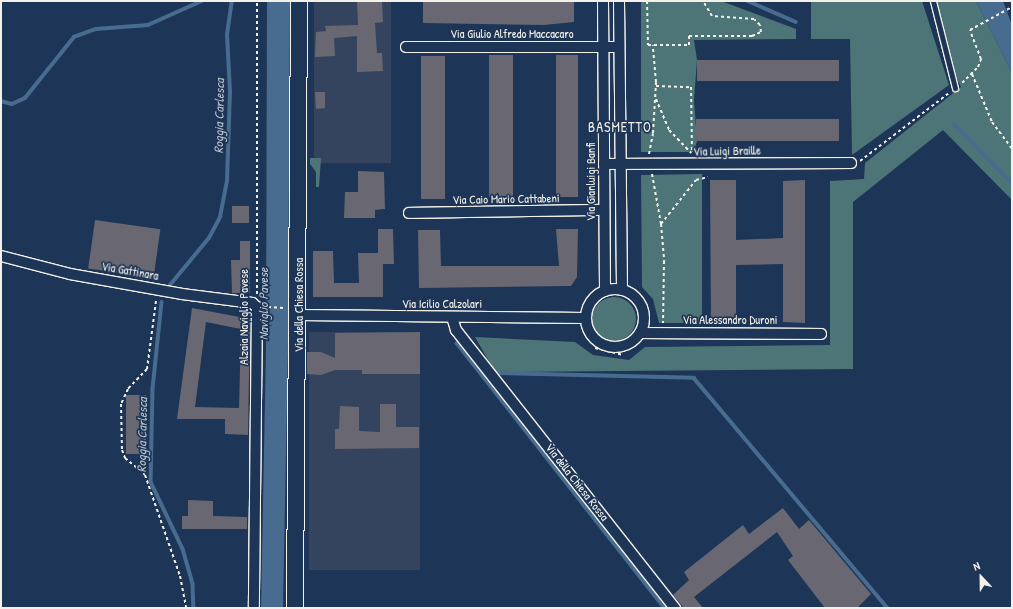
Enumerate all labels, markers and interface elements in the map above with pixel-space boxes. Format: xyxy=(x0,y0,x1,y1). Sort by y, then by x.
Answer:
street label: Via Giulio Alfredo Maccacaro xyxy=(450,27,574,41)
water label: Roggia Carlesca xyxy=(211,79,227,153)
district label: BASMETTO xyxy=(588,119,652,135)
street label: Via Gianluigi Banfi xyxy=(584,143,598,221)
street label: Via Luigi Braille xyxy=(693,143,761,159)
street label: Via Caio Mario Cattabeni xyxy=(452,191,560,207)
street label: Via della Chiesa Rossa xyxy=(292,258,306,352)
street label: Via Gattinara xyxy=(100,259,160,283)
water label: Naviglio Pavese xyxy=(255,268,271,340)
street label: Alzaia Naviglio Pavese xyxy=(237,269,251,365)
street label: Via Icilio Calzolari xyxy=(402,297,482,311)
street label: Via Alessandro Duroni xyxy=(682,313,778,327)
water label: Roggia Carlesca xyxy=(134,398,150,472)
street label: Via della Chiesa Rossa xyxy=(542,440,612,524)
north arrow xyxy=(961,557,1001,597)
text: N xyxy=(971,558,982,573)

